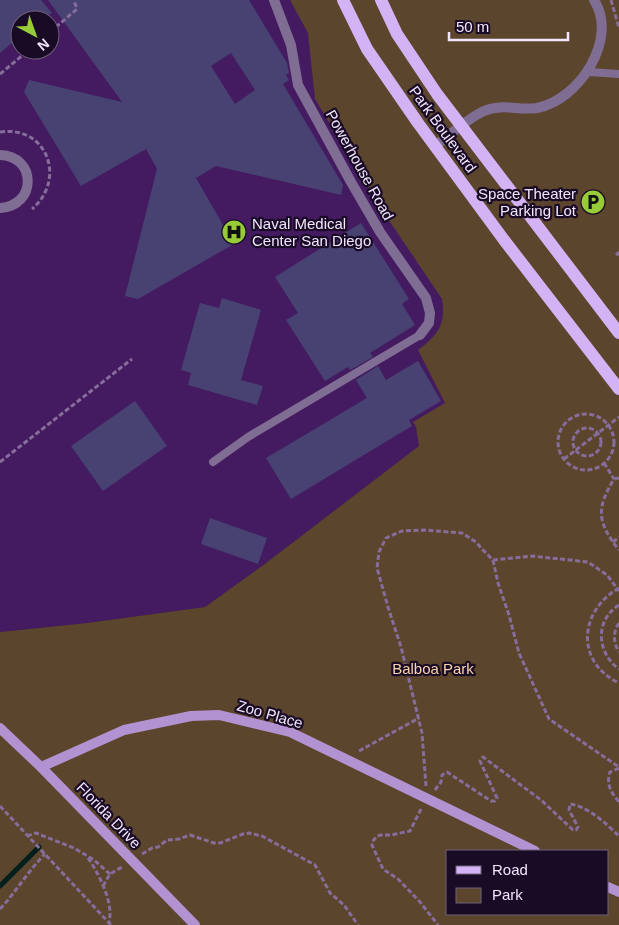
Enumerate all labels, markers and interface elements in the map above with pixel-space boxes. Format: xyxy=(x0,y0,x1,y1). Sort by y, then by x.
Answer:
north arrow xyxy=(10,10,60,60)
scale bar xyxy=(449,10,568,42)
text: 50 m xyxy=(456,18,489,35)
text: N xyxy=(34,35,53,54)
street label: Park Boulevard xyxy=(406,83,480,175)
street label: Powerhouse Road xyxy=(323,107,397,223)
place label: Space Theater Parking Lot xyxy=(478,185,577,219)
parking icon: Space Theater Parking Lot xyxy=(580,189,606,215)
place label: Naval Medical Center San Diego xyxy=(252,215,371,249)
hospital icon: Naval Medical Center San Diego xyxy=(221,219,247,245)
park label: Balboa Park xyxy=(392,660,474,677)
street label: Zoo Place xyxy=(235,697,305,731)
street label: Florida Drive xyxy=(73,779,145,851)
legend xyxy=(446,850,609,915)
text: Road xyxy=(492,861,528,878)
text: Park xyxy=(492,886,523,903)

